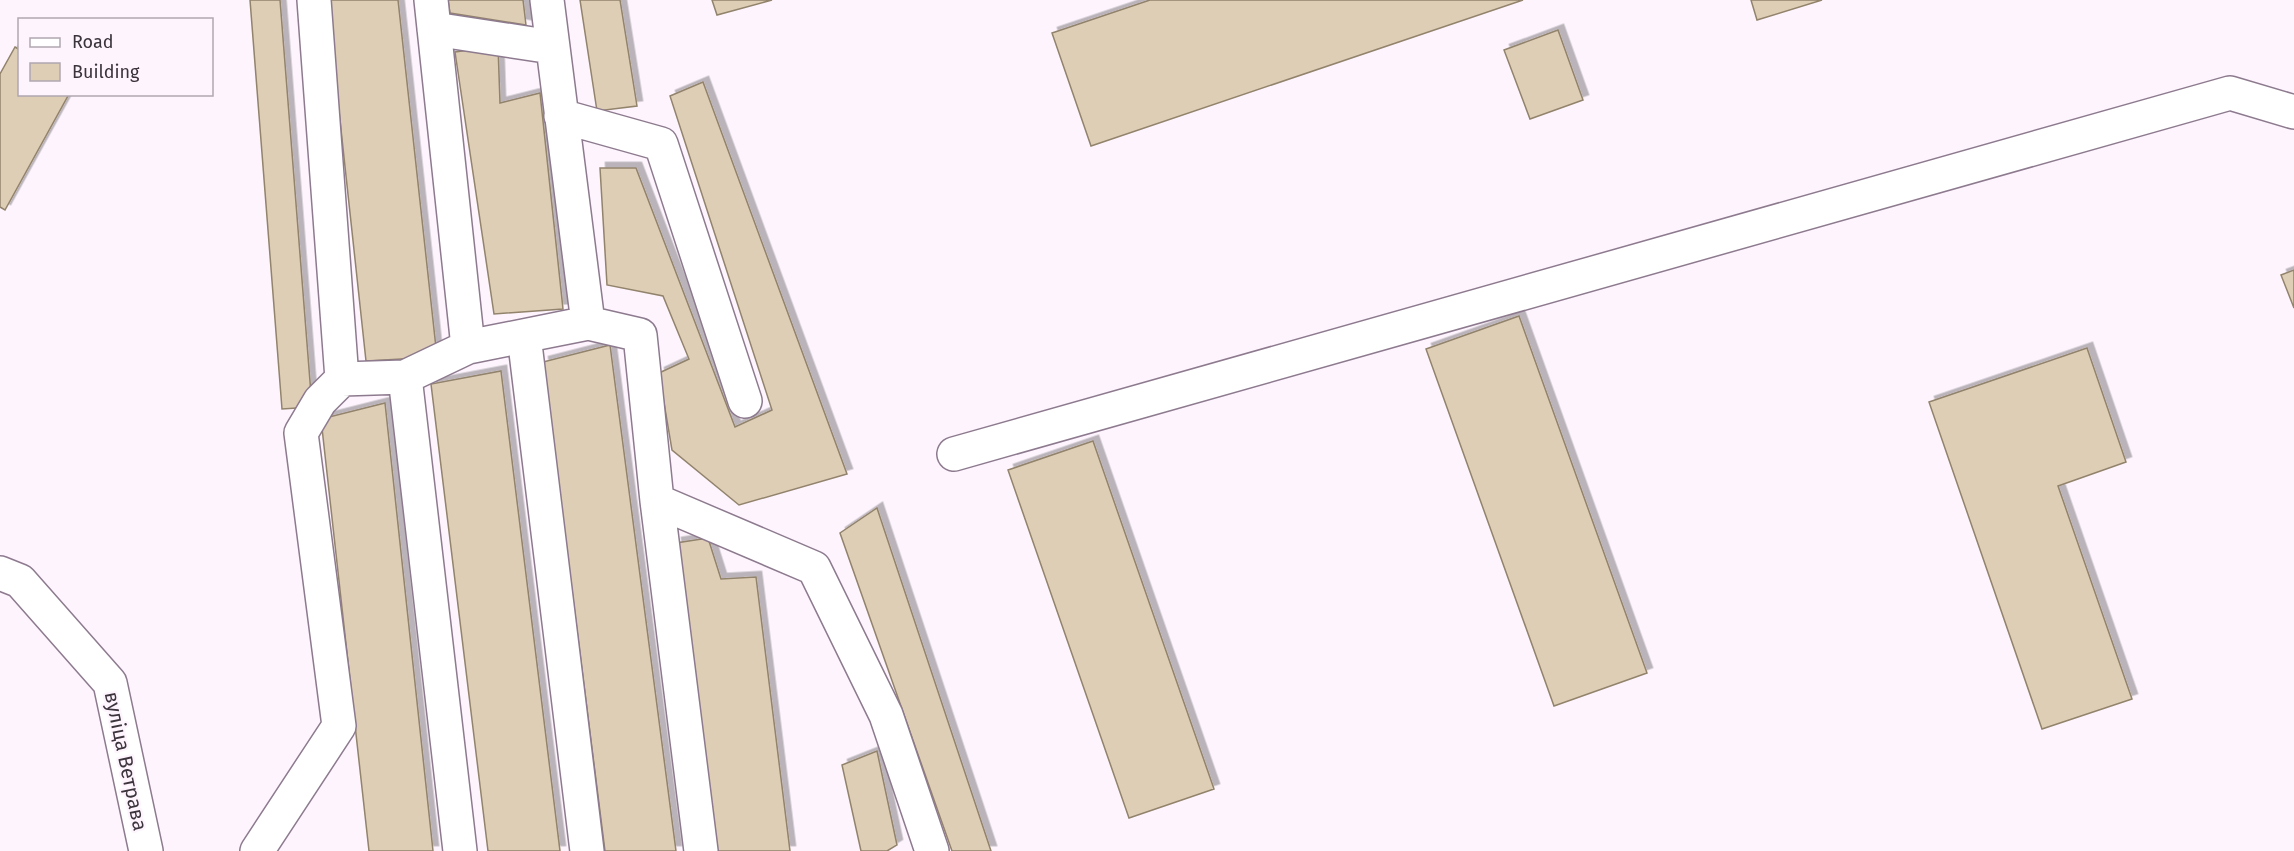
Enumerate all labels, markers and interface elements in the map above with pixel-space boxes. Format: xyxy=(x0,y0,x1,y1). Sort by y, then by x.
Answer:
legend xyxy=(18,18,213,96)
text: Road xyxy=(72,31,114,53)
text: Building xyxy=(72,61,140,83)
street label: вуліца Ветрава xyxy=(100,689,152,833)

